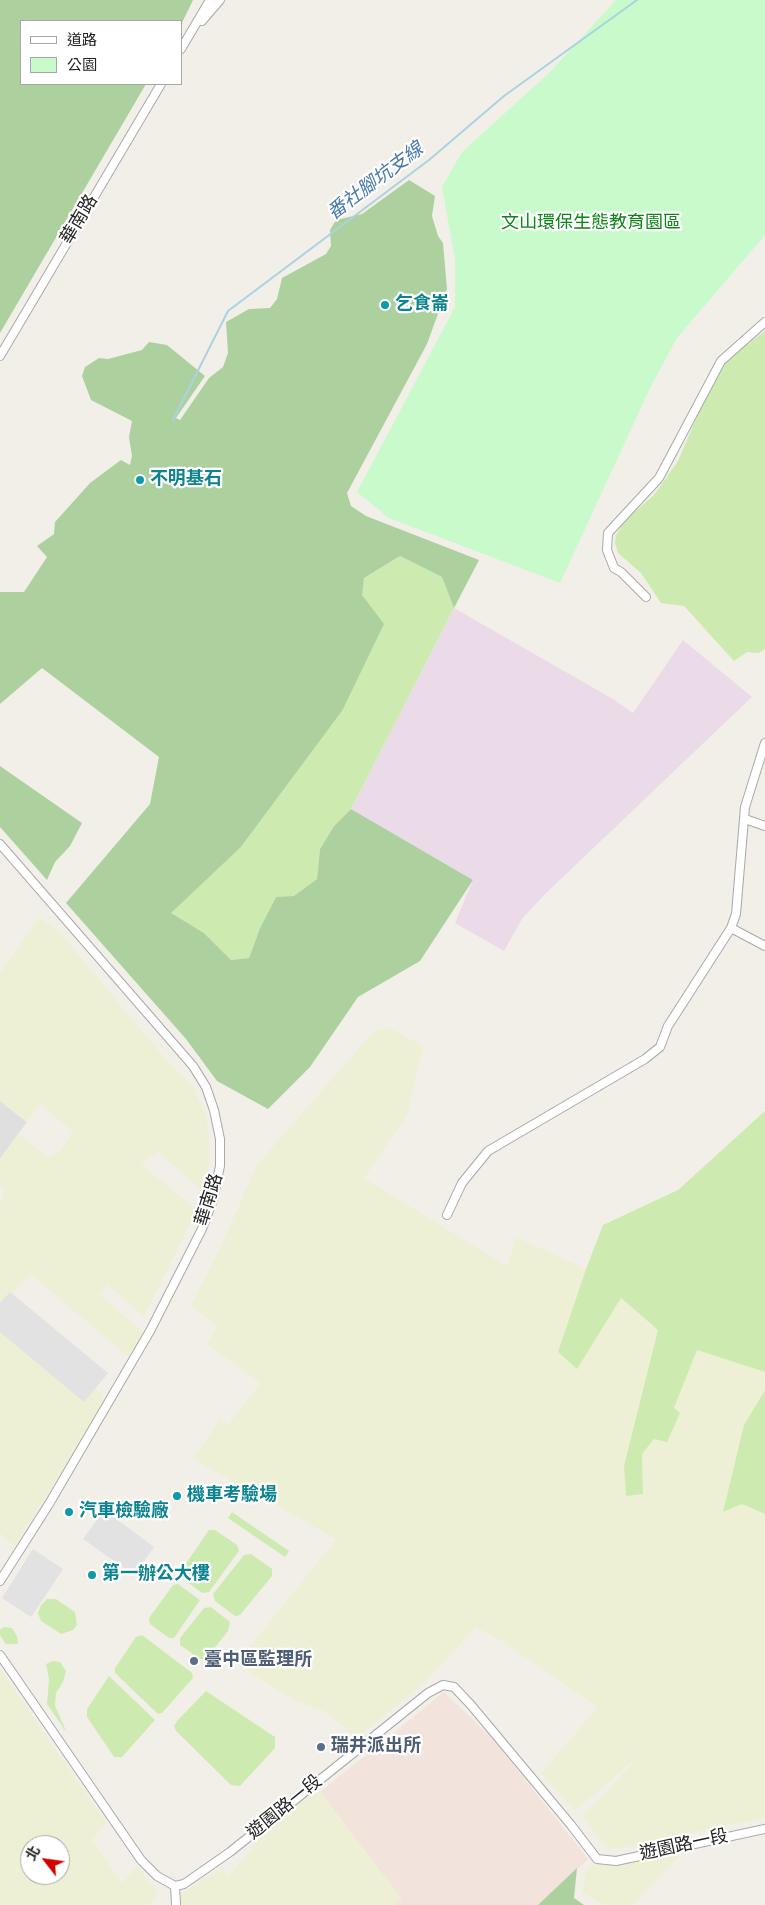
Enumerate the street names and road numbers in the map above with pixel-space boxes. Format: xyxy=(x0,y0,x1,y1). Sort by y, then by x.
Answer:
street label: 華南路 xyxy=(57,191,103,249)
street label: 華南路 xyxy=(192,1171,228,1229)
street label: 遊園路一段 xyxy=(243,1771,327,1845)
street label: 遊園路一段 xyxy=(638,1826,730,1866)

